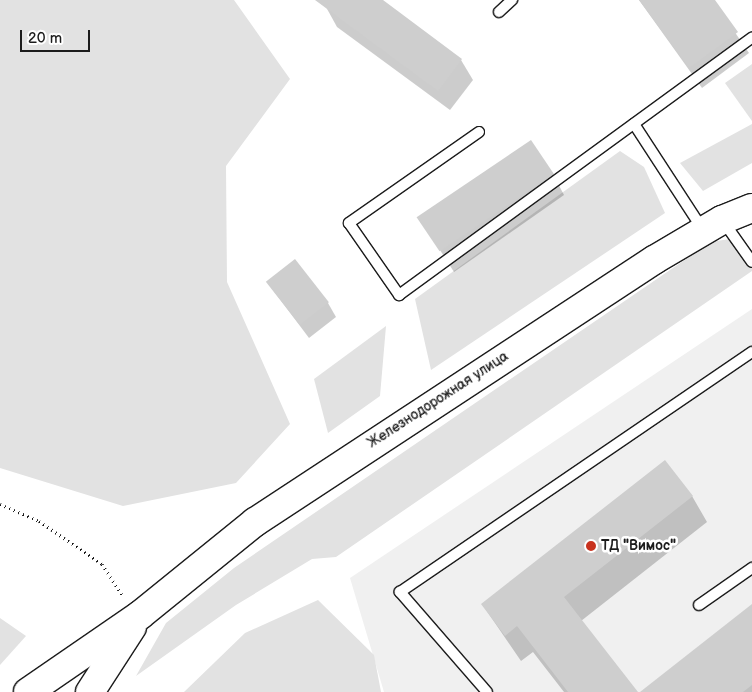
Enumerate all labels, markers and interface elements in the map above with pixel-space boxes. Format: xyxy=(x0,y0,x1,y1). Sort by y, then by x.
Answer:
scale bar xyxy=(22,20,92,52)
text: 20 m xyxy=(28,29,62,48)
street label: Железнодорожная улица xyxy=(364,348,512,452)
place label: ТД "Вимос" xyxy=(601,538,676,554)
marker: ТД "Вимос" xyxy=(585,540,597,552)

